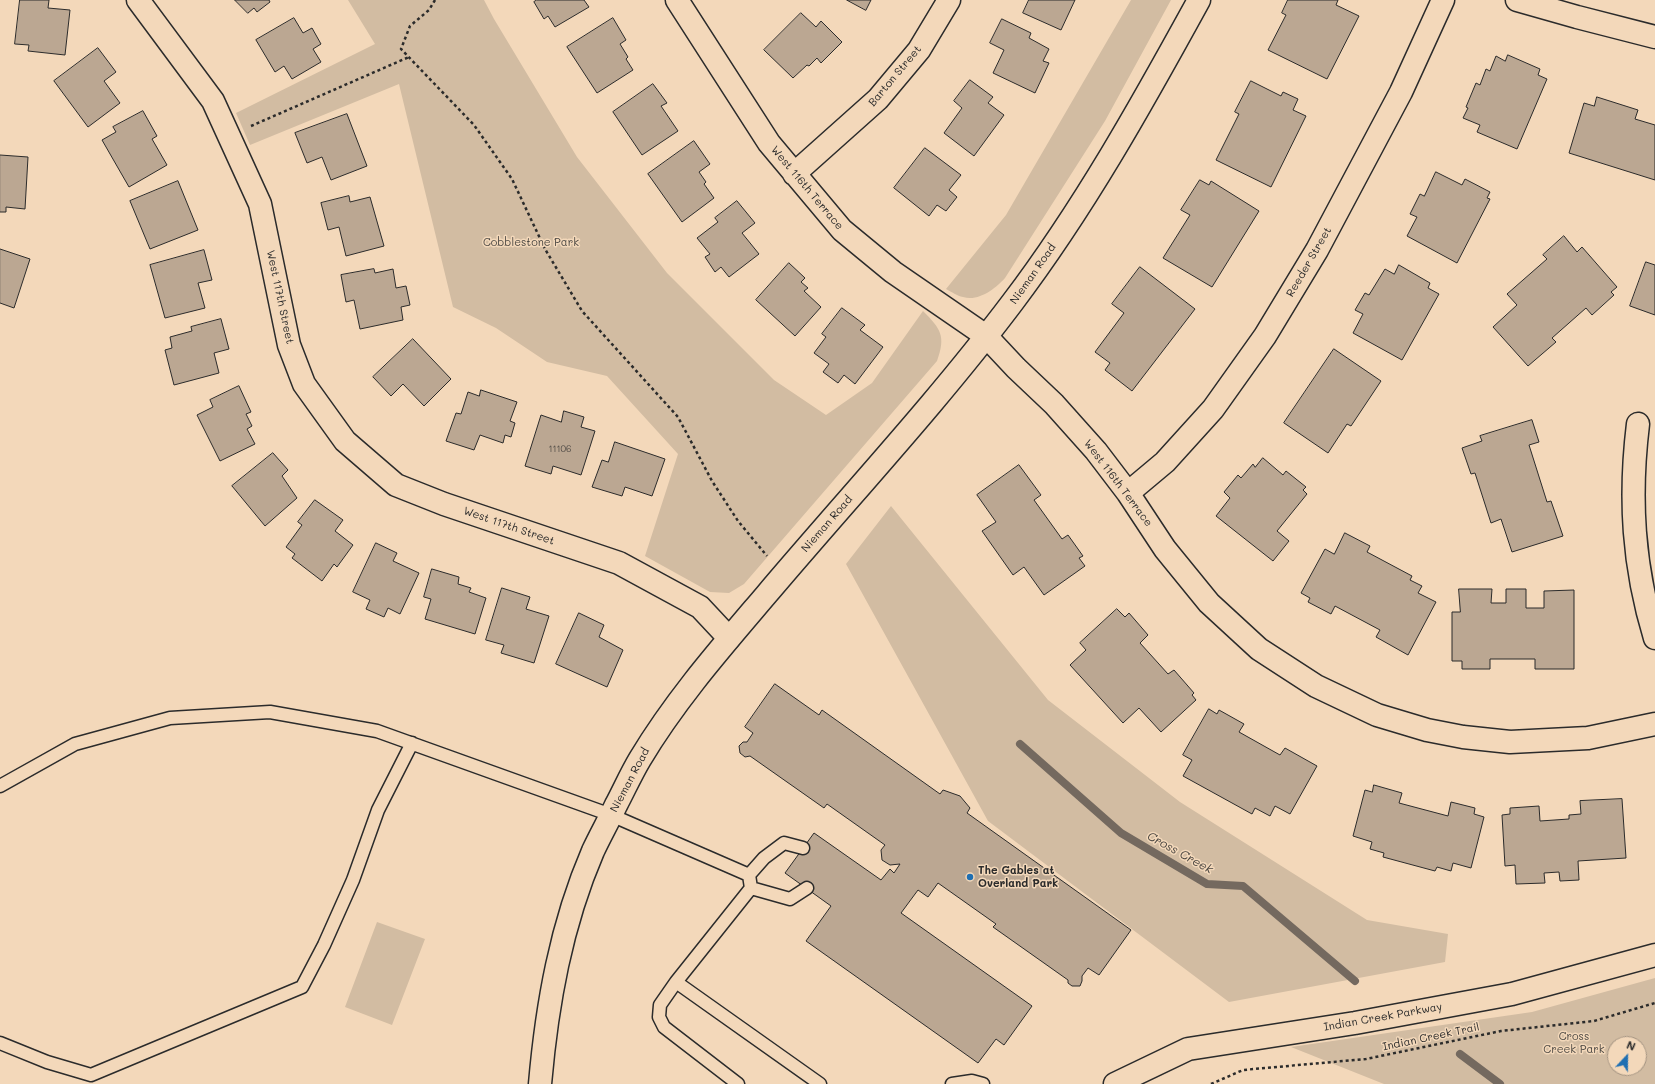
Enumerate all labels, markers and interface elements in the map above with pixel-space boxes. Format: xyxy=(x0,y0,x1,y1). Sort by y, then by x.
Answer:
street label: Barton Street xyxy=(866,43,924,109)
street label: West 116th Terrace xyxy=(768,143,846,233)
street label: Reeder Street xyxy=(1284,225,1334,299)
park label: Cobblestone Park xyxy=(483,236,579,250)
street label: Nieman Road xyxy=(1007,241,1059,307)
street label: West 117th Street xyxy=(264,249,296,345)
street label: West 116th Terrace xyxy=(1081,437,1155,529)
house number: 11106 xyxy=(548,444,572,454)
street label: Nieman Road xyxy=(799,493,855,555)
street label: West 117th Street xyxy=(462,504,556,548)
street label: Nieman Road xyxy=(608,746,652,814)
water label: Cross Creek xyxy=(1145,829,1215,877)
place label: The Gables at Overland Park xyxy=(978,864,1058,890)
marker: The Gables at Overland Park xyxy=(965,872,975,882)
street label: Indian Creek Parkway xyxy=(1323,1000,1443,1034)
street label: Indian Creek Trail xyxy=(1381,1020,1481,1054)
park label: Cross Creek Park xyxy=(1543,1030,1605,1056)
north arrow xyxy=(1607,1036,1647,1076)
text: N xyxy=(1625,1037,1638,1054)

